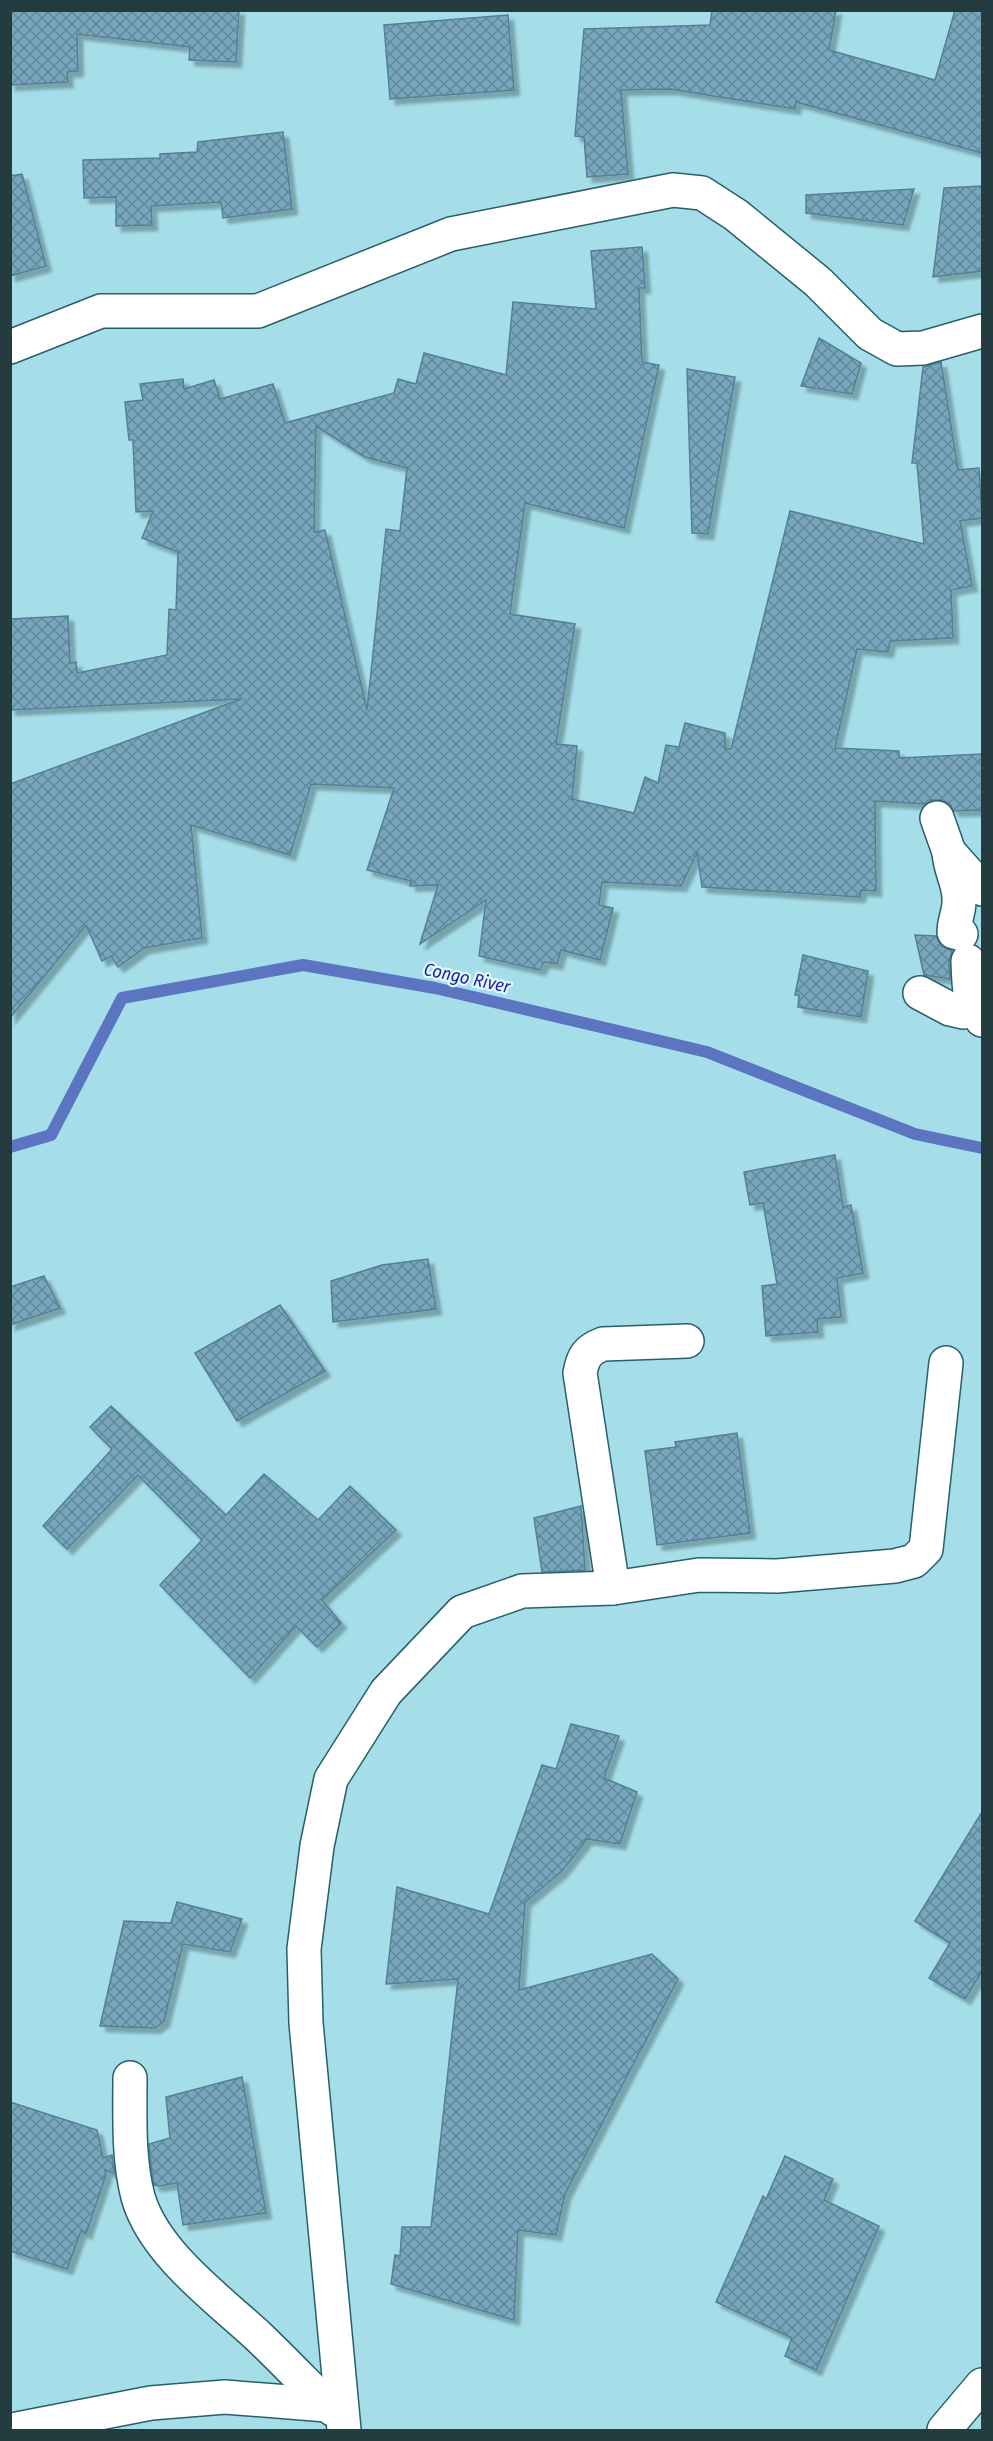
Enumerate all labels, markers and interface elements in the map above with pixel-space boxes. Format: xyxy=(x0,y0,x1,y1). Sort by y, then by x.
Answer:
water label: Congo River xyxy=(422,958,513,998)

